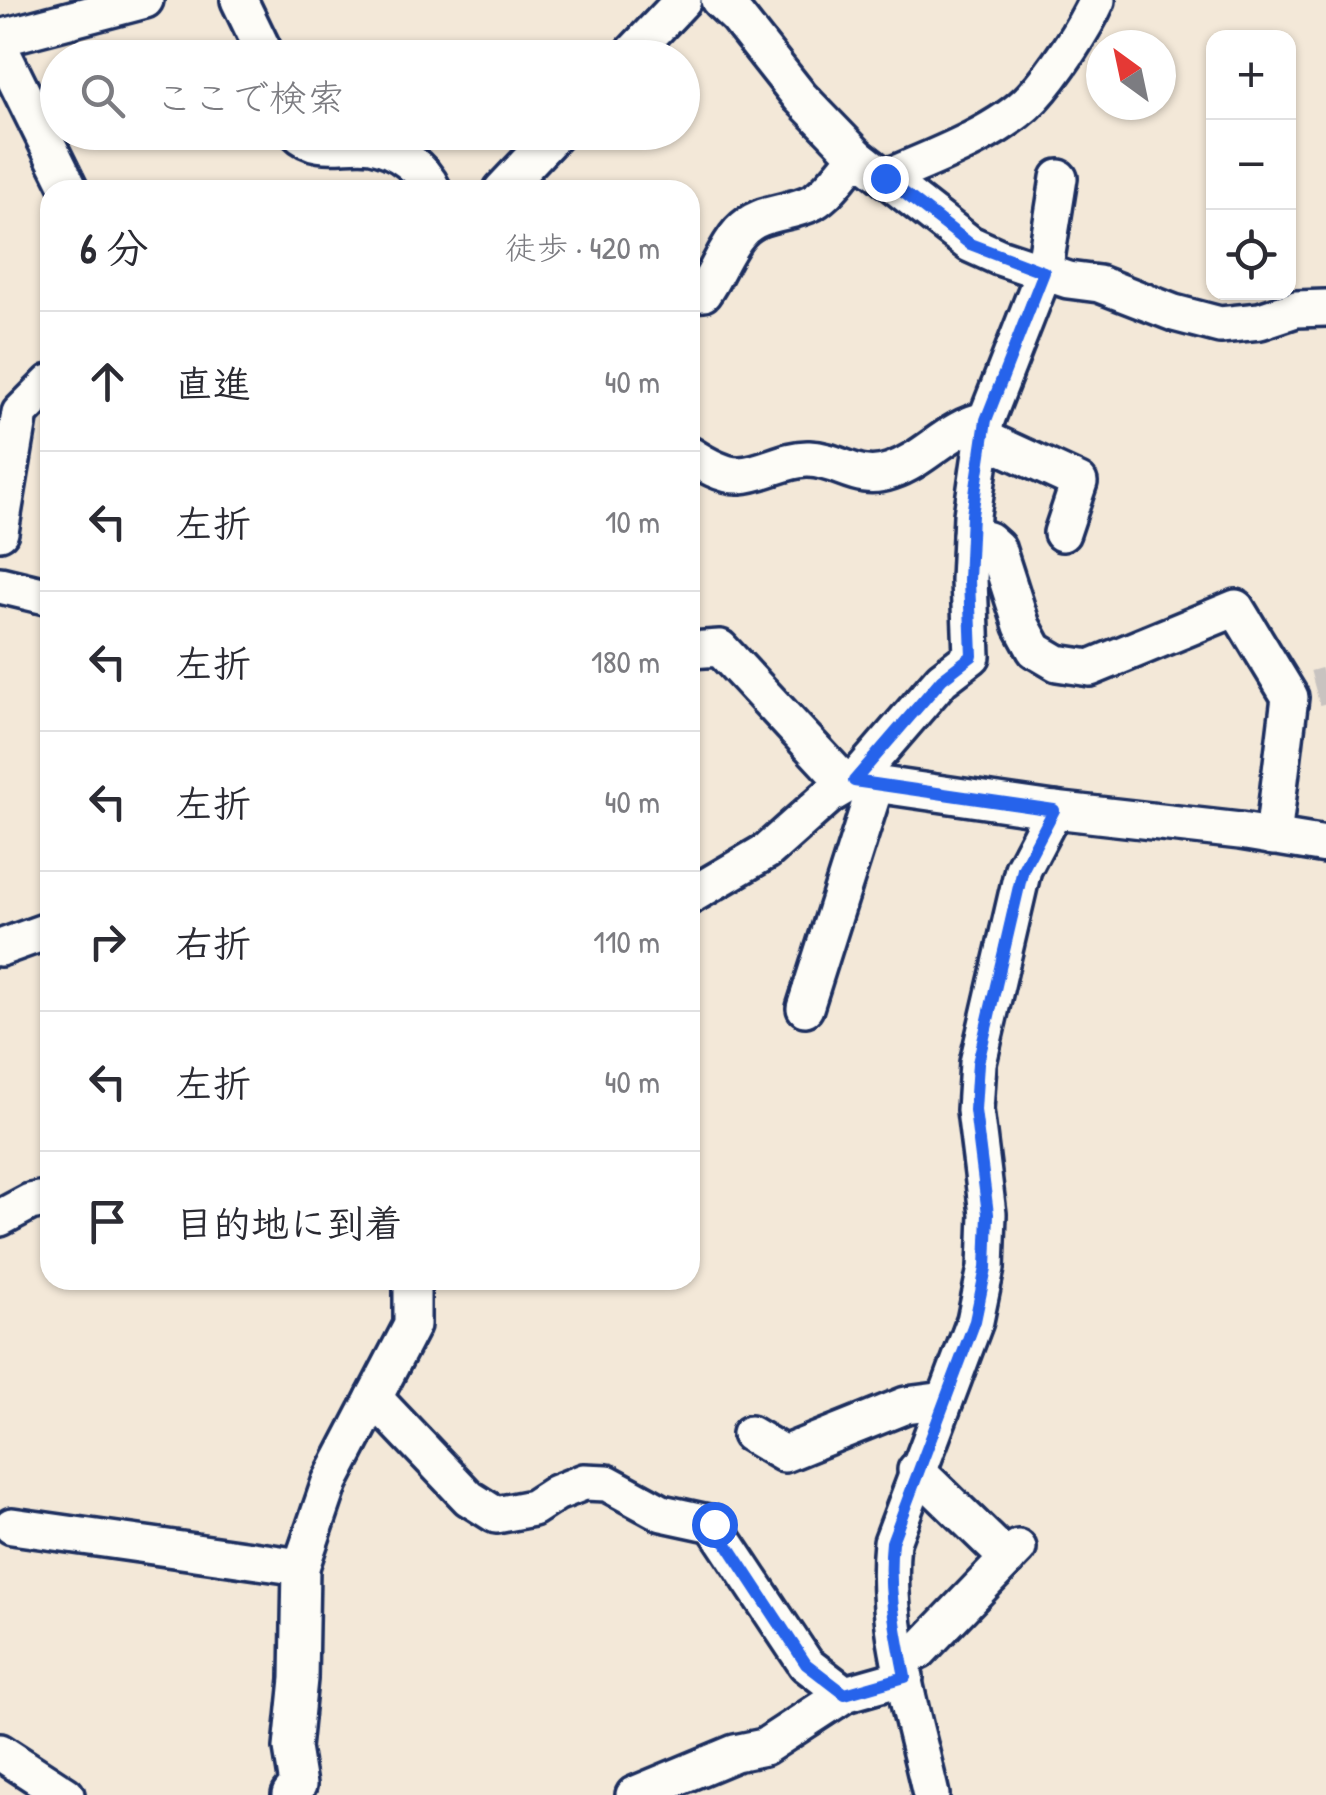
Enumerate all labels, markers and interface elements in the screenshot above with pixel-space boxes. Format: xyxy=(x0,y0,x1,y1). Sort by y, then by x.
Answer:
north arrow xyxy=(1086,30,1176,120)
map controls xyxy=(1206,30,1296,300)
button: + xyxy=(1206,30,1296,120)
search box xyxy=(40,40,700,150)
icon: search xyxy=(75,68,130,123)
text: ここで検索 xyxy=(155,71,345,123)
button: − xyxy=(1206,120,1296,210)
route end xyxy=(863,156,909,202)
button: locate xyxy=(1206,210,1296,300)
text: 6 分 xyxy=(80,219,148,276)
text: 徒歩 · 420 m xyxy=(504,226,660,269)
icon: ahead xyxy=(80,354,135,409)
text: 直進 xyxy=(175,357,251,409)
text: 40 m xyxy=(605,360,660,403)
icon: left xyxy=(80,494,135,549)
text: 左折 xyxy=(175,497,251,549)
text: 10 m xyxy=(605,500,660,543)
icon: left xyxy=(80,634,135,689)
text: 左折 xyxy=(175,637,251,689)
text: 180 m xyxy=(591,640,660,683)
icon: left xyxy=(80,774,135,829)
text: 左折 xyxy=(175,777,251,829)
text: 40 m xyxy=(605,780,660,823)
icon: right xyxy=(80,914,135,969)
text: 右折 xyxy=(175,917,251,969)
text: 110 m xyxy=(593,920,660,963)
icon: left xyxy=(80,1054,135,1109)
text: 左折 xyxy=(175,1057,251,1109)
text: 40 m xyxy=(605,1060,660,1103)
icon: arrive xyxy=(80,1194,135,1249)
text: 目的地に到着 xyxy=(175,1197,403,1249)
route start xyxy=(692,1502,738,1548)

